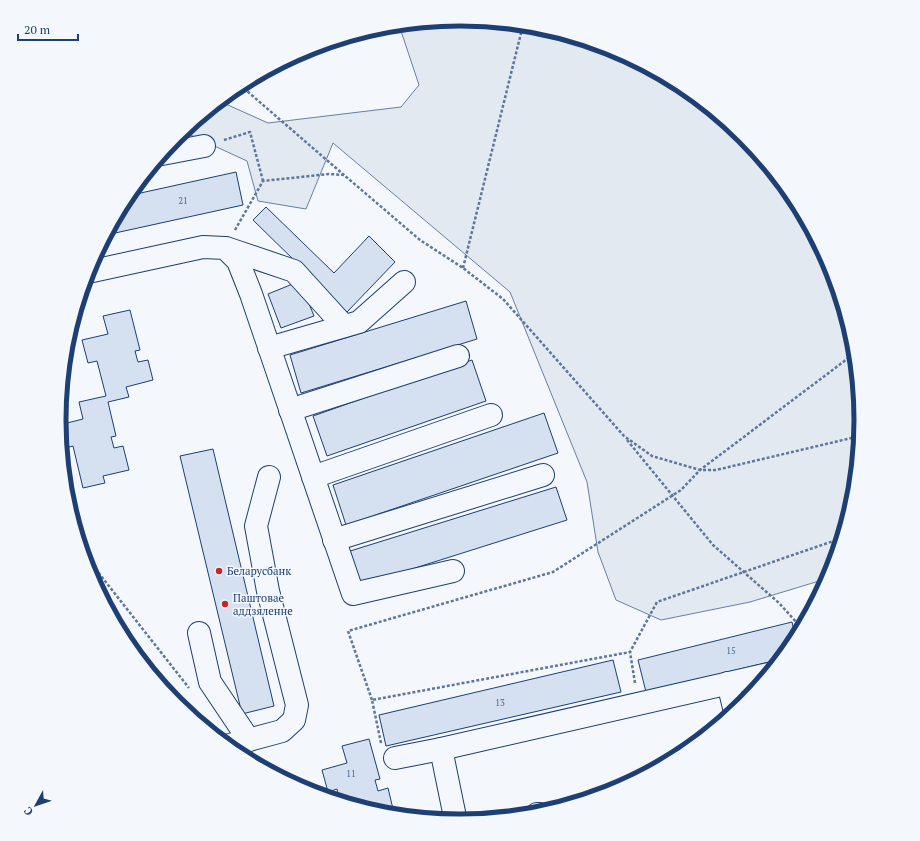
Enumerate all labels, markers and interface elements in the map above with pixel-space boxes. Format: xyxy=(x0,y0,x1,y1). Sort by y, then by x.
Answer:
scale bar xyxy=(18,16,78,42)
text: 20 m xyxy=(24,22,51,37)
house number: 21 xyxy=(178,195,188,207)
place label: Беларусбанк xyxy=(227,564,291,578)
marker: Беларусбанк xyxy=(214,566,224,576)
place label: Паштовае аддзяленне xyxy=(233,591,293,618)
marker: Паштовае аддзяленне xyxy=(220,599,230,609)
house number: 15 xyxy=(726,645,736,657)
house number: 13 xyxy=(495,697,505,709)
house number: 11 xyxy=(346,768,356,780)
north arrow xyxy=(16,785,56,825)
text: С xyxy=(21,804,36,819)

